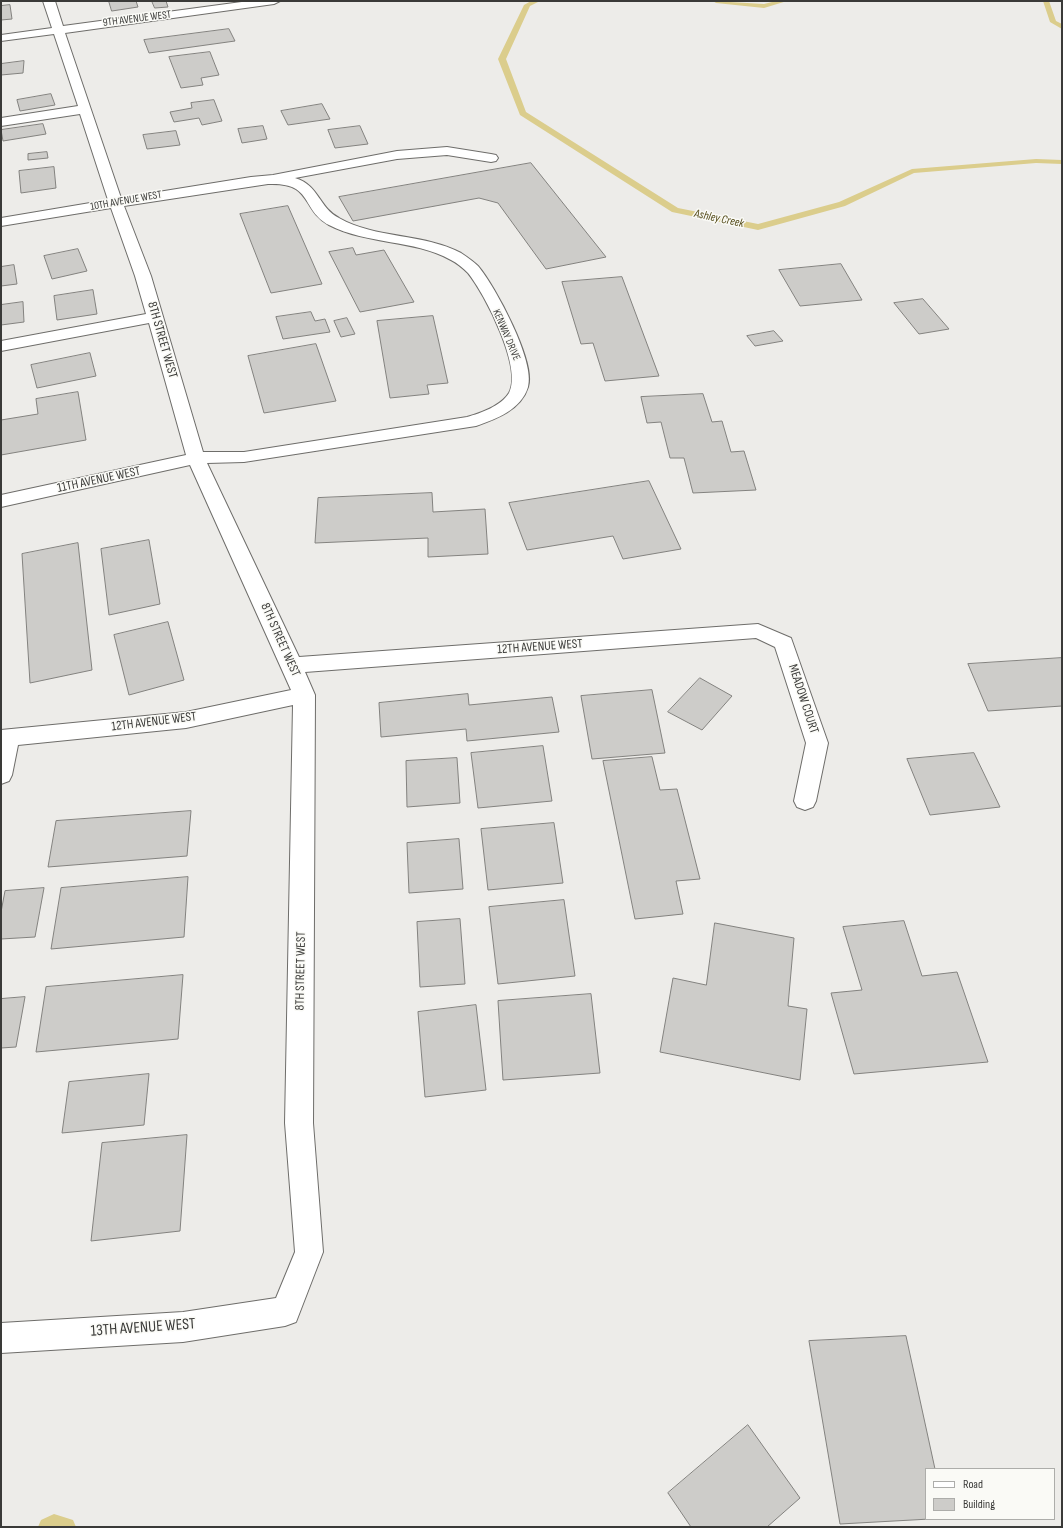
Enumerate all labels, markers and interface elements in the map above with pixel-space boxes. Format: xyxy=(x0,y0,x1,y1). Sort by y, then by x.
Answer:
street label: 9TH AVENUE WEST xyxy=(102,8,172,30)
street label: 10TH AVENUE WEST xyxy=(89,188,163,214)
water label: Ashley Creek xyxy=(693,207,745,231)
street label: 8TH STREET WEST xyxy=(144,300,180,380)
street label: KENWAY DRIVE xyxy=(489,307,523,363)
street label: 11TH AVENUE WEST xyxy=(56,464,142,496)
street label: 8TH STREET WEST xyxy=(257,601,303,679)
street label: 12TH AVENUE WEST xyxy=(497,636,583,658)
street label: MEADOW COURT xyxy=(784,662,822,736)
street label: 12TH AVENUE WEST xyxy=(111,709,197,735)
street label: 8TH STREET WEST xyxy=(293,931,309,1011)
street label: 13TH AVENUE WEST xyxy=(90,1315,196,1341)
legend xyxy=(925,1468,1055,1520)
text: Road xyxy=(963,1477,983,1492)
text: Building xyxy=(963,1497,995,1512)

